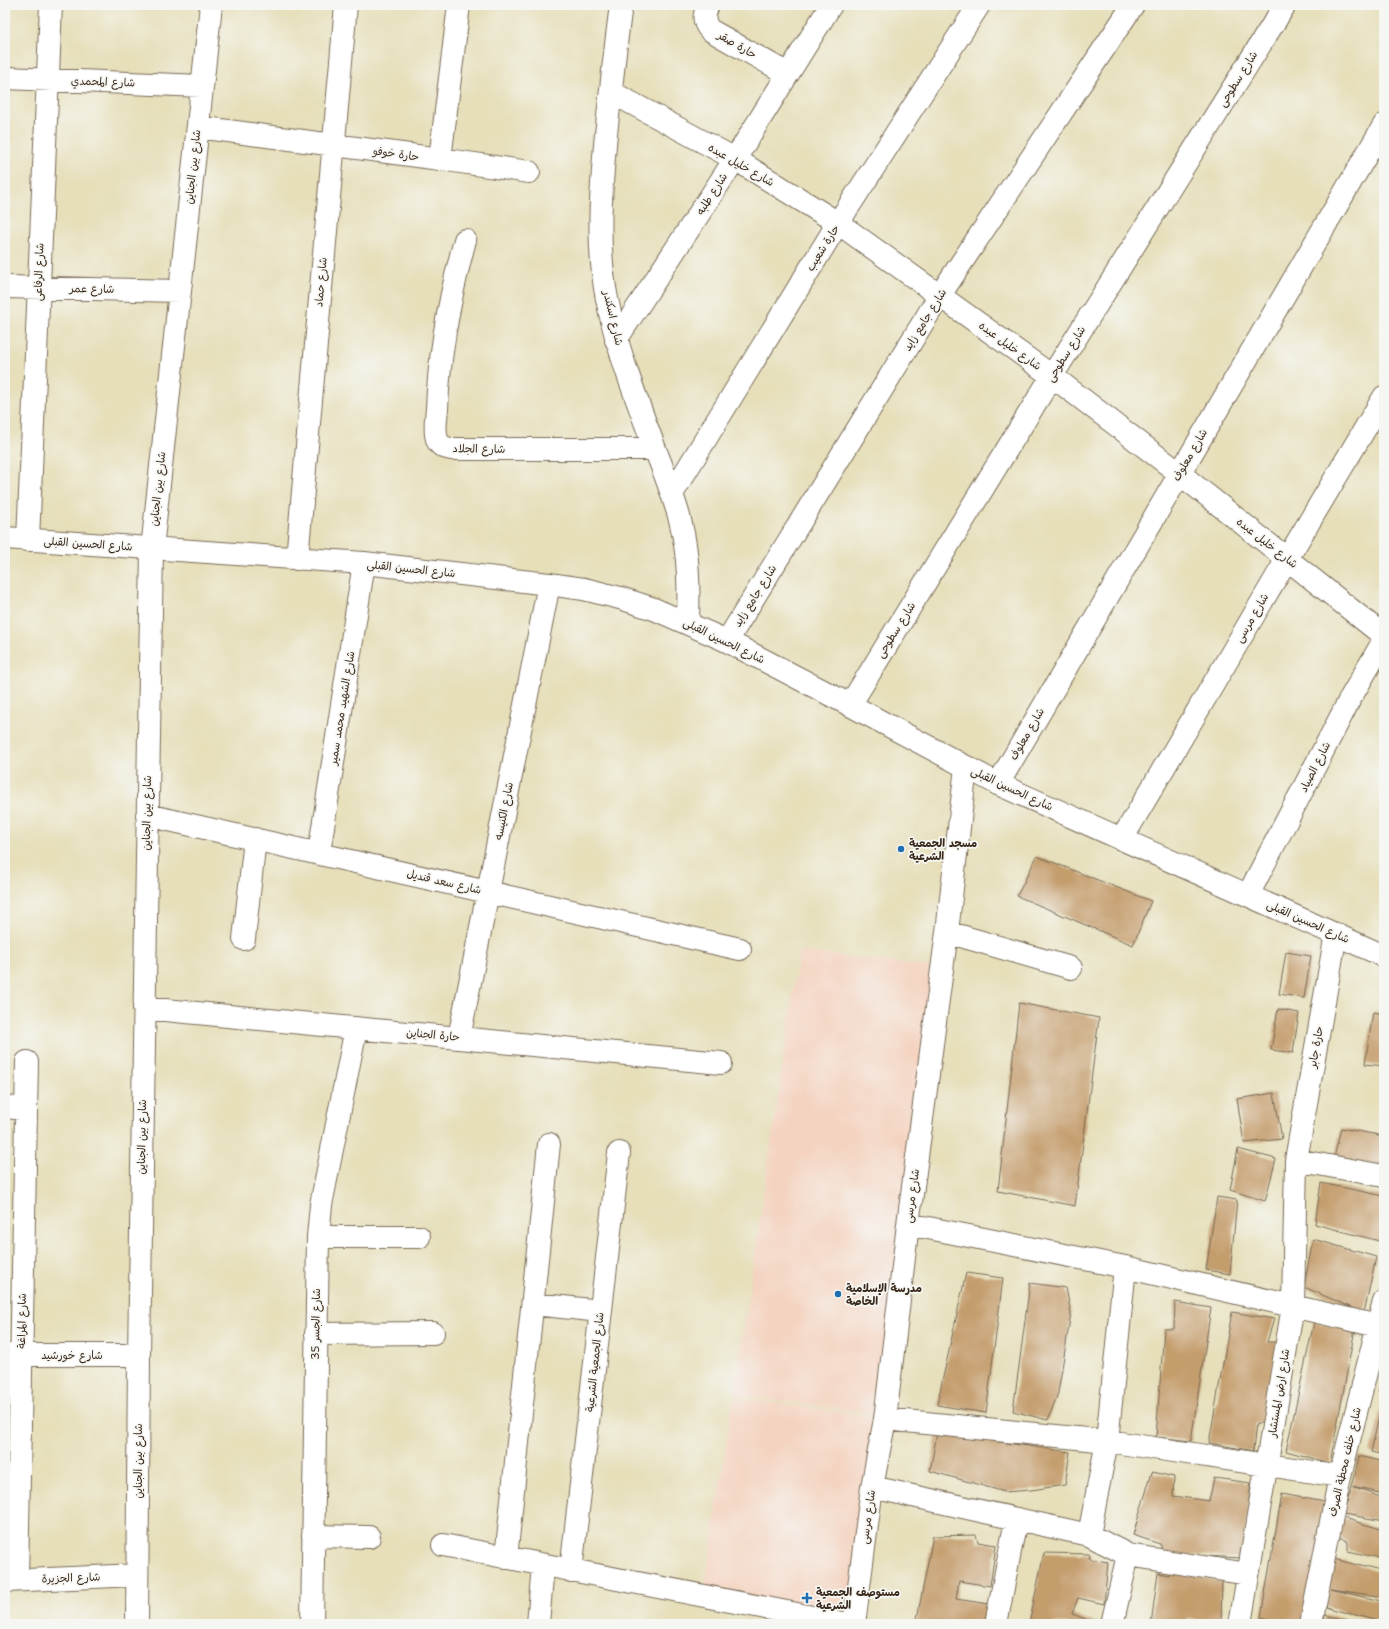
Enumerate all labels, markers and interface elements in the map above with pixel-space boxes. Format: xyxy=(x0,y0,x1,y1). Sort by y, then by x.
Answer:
street label: حارة صقر xyxy=(714,27,759,62)
street label: شارع سطوحى xyxy=(1215,48,1262,110)
street label: شارع المحمدي xyxy=(71,73,135,92)
street label: شارع بين الجناين xyxy=(182,129,205,205)
street label: شارع خليل عبده xyxy=(705,140,777,191)
street label: حارة خوفو xyxy=(371,143,420,165)
street label: شارع طلبه xyxy=(693,170,732,218)
street label: حارة شعيب xyxy=(803,222,843,274)
street label: شارع الرفاعى xyxy=(30,243,49,302)
street label: شارع حماد xyxy=(311,257,332,308)
street label: شارع عمر xyxy=(68,281,115,298)
street label: شارع جامع زايد xyxy=(900,286,951,355)
street label: شارع اسكندر xyxy=(598,288,627,347)
street label: شارع خليل عبده xyxy=(975,318,1044,375)
street label: شارع سطوحى xyxy=(1043,323,1090,385)
street label: شارع معلوف xyxy=(1169,426,1212,484)
street label: شارع الجلاد xyxy=(453,441,505,458)
street label: شارع بين الجناين xyxy=(147,451,170,527)
street label: شارع خليل عبده xyxy=(1233,514,1301,572)
street label: شارع الحسين القبلى xyxy=(43,533,133,556)
street label: شارع الحسين القبلى xyxy=(366,557,456,582)
street label: شارع جامع زايد xyxy=(730,562,781,631)
street label: شارع مرسى xyxy=(1232,591,1273,646)
street label: شارع سطوحى xyxy=(873,599,920,661)
street label: شارع الحسين القبلى xyxy=(680,615,767,668)
street label: شارع الشهيد محمد سمير xyxy=(325,650,359,767)
street label: شارع معلوف xyxy=(1006,705,1049,763)
street label: شارع الصياد xyxy=(1296,739,1335,795)
street label: شارع الحسين القبلى xyxy=(968,763,1055,816)
street label: شارع بين الجناين xyxy=(139,775,156,851)
street label: شارع الكنيسه xyxy=(491,781,518,841)
place label: مسجد الجمعية الشرعية xyxy=(909,836,977,864)
marker: مسجد الجمعية الشرعية xyxy=(896,844,906,854)
street label: شارع سعد قنديل xyxy=(405,866,483,899)
street label: شارع الحسين القبلى xyxy=(1264,897,1352,948)
street label: حارة الجناين xyxy=(406,1025,460,1045)
street label: حارة جابر xyxy=(1305,1025,1327,1070)
street label: شارع بين الجناين xyxy=(134,1099,151,1175)
street label: شارع مرسى xyxy=(901,1168,924,1224)
place label: مدرسة الإسلامية الخاصة xyxy=(846,1281,922,1309)
street label: شارع الجسر 35 xyxy=(308,1288,325,1360)
marker: مدرسة الإسلامية الخاصة xyxy=(833,1289,843,1299)
street label: شارع المراغة xyxy=(14,1293,31,1349)
street label: شارع الجمعية الشرعية xyxy=(582,1311,609,1413)
street label: شارع خورشيد xyxy=(41,1348,103,1364)
street label: شارع ارض المستشار xyxy=(1264,1348,1294,1439)
street label: شارع خلف محطة الصرف xyxy=(1325,1406,1366,1518)
street label: شارع بين الجناين xyxy=(131,1424,147,1498)
street label: شارع مرسى xyxy=(857,1489,880,1545)
street label: شارع الجزيرة xyxy=(41,1569,101,1588)
place label: مستوصف الجمعية الشرعية xyxy=(816,1585,900,1613)
marker: مستوصف الجمعية الشرعية xyxy=(801,1592,813,1604)

